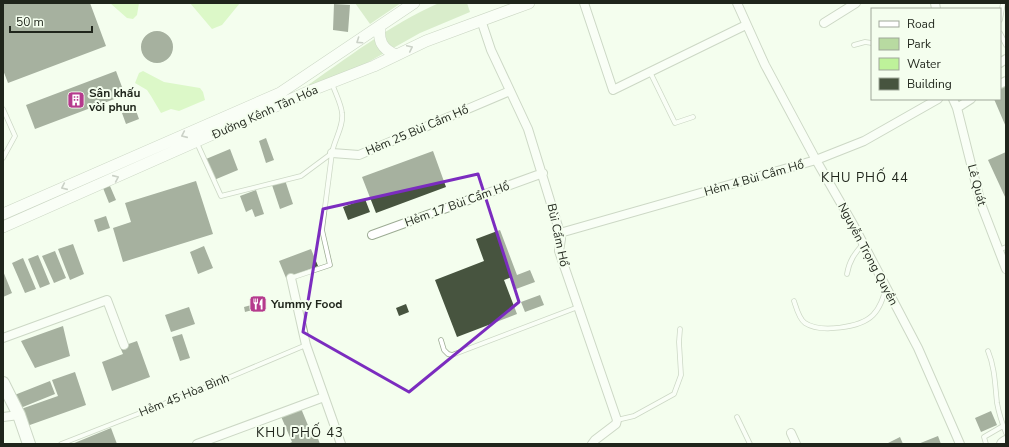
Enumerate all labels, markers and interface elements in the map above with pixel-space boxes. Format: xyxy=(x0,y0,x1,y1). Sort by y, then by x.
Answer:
scale bar xyxy=(10,8,92,34)
legend xyxy=(871,8,1001,100)
text: 50 m xyxy=(16,14,44,30)
text: Road xyxy=(907,16,935,32)
one-way arrow xyxy=(356,36,363,44)
text: Park xyxy=(907,36,932,52)
one-way arrow xyxy=(406,45,413,53)
text: Water xyxy=(907,56,941,72)
text: Building xyxy=(907,76,952,92)
street label: Đường Kênh Tân Hóa xyxy=(209,81,321,143)
place label: Sân khấu vòi phun xyxy=(88,85,140,115)
building icon: Sân khấu vòi phun xyxy=(66,90,86,110)
street label: Hẻm 25 Bùi Cầm Hổ xyxy=(363,101,471,159)
one-way arrow xyxy=(180,130,188,138)
street label: Hẻm 4 Bùi Cầm Hổ xyxy=(702,156,806,200)
street label: Lê Quát xyxy=(964,162,990,208)
district label: KHU PHỐ 44 xyxy=(821,167,909,187)
one-way arrow xyxy=(112,174,119,182)
street label: Hẻm 17 Bùi Cẩm Hổ xyxy=(402,177,512,230)
one-way arrow xyxy=(61,182,69,190)
street label: Nguyễn Trọng Quyền xyxy=(834,200,902,308)
street label: Bùi Cẩm Hổ xyxy=(544,202,573,268)
restaurant icon: Yummy Food xyxy=(248,294,268,314)
place label: Yummy Food xyxy=(270,296,343,312)
street label: Hẻm 45 Hòa Bình xyxy=(136,370,232,420)
district label: KHU PHỐ 43 xyxy=(256,422,344,442)

